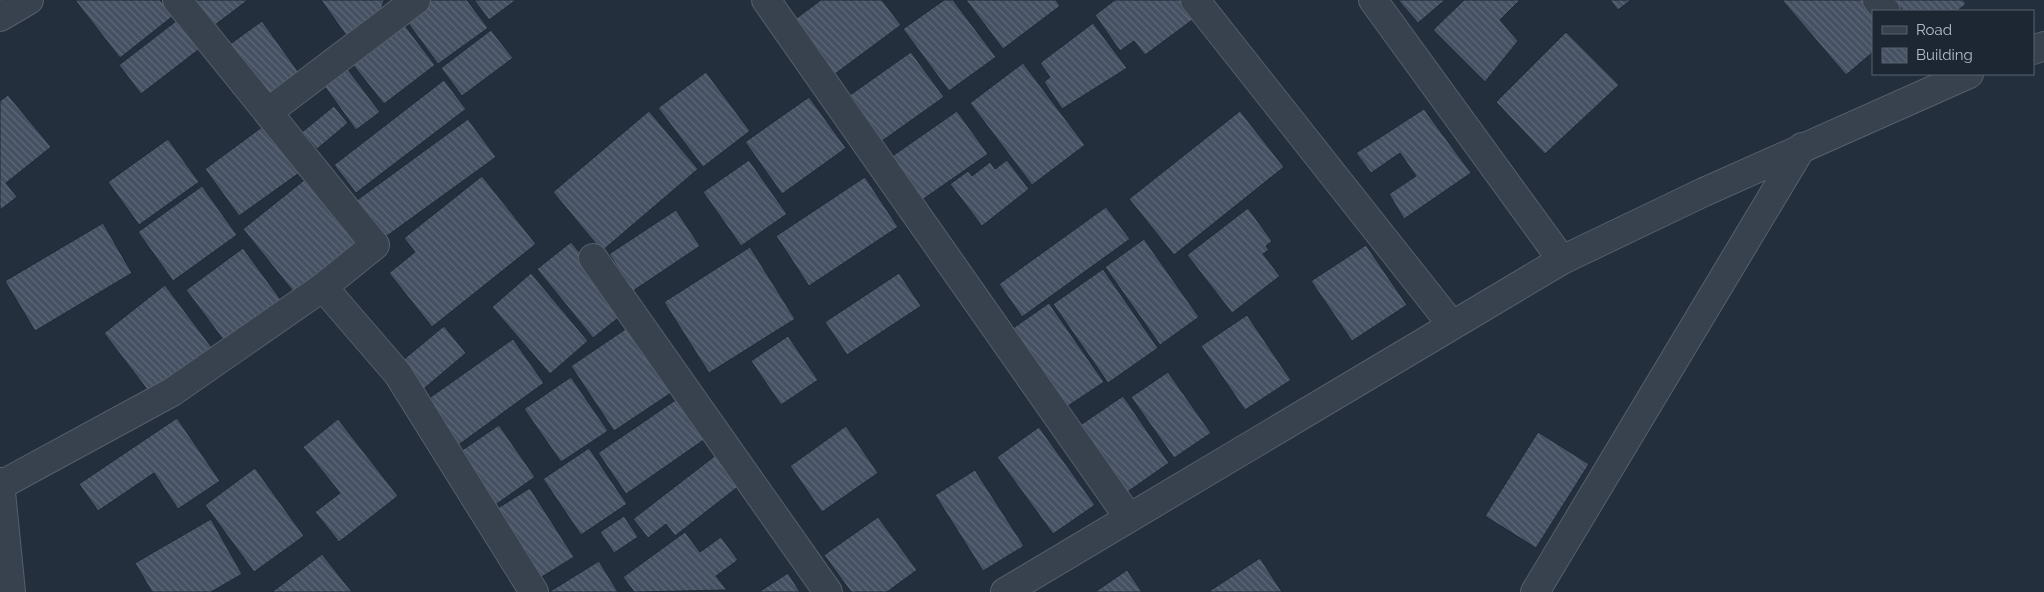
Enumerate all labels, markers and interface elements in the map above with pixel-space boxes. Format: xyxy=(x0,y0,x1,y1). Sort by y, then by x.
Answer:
legend xyxy=(1872,10,2034,75)
text: Road xyxy=(1916,21,1952,39)
text: Building xyxy=(1916,46,1973,64)

